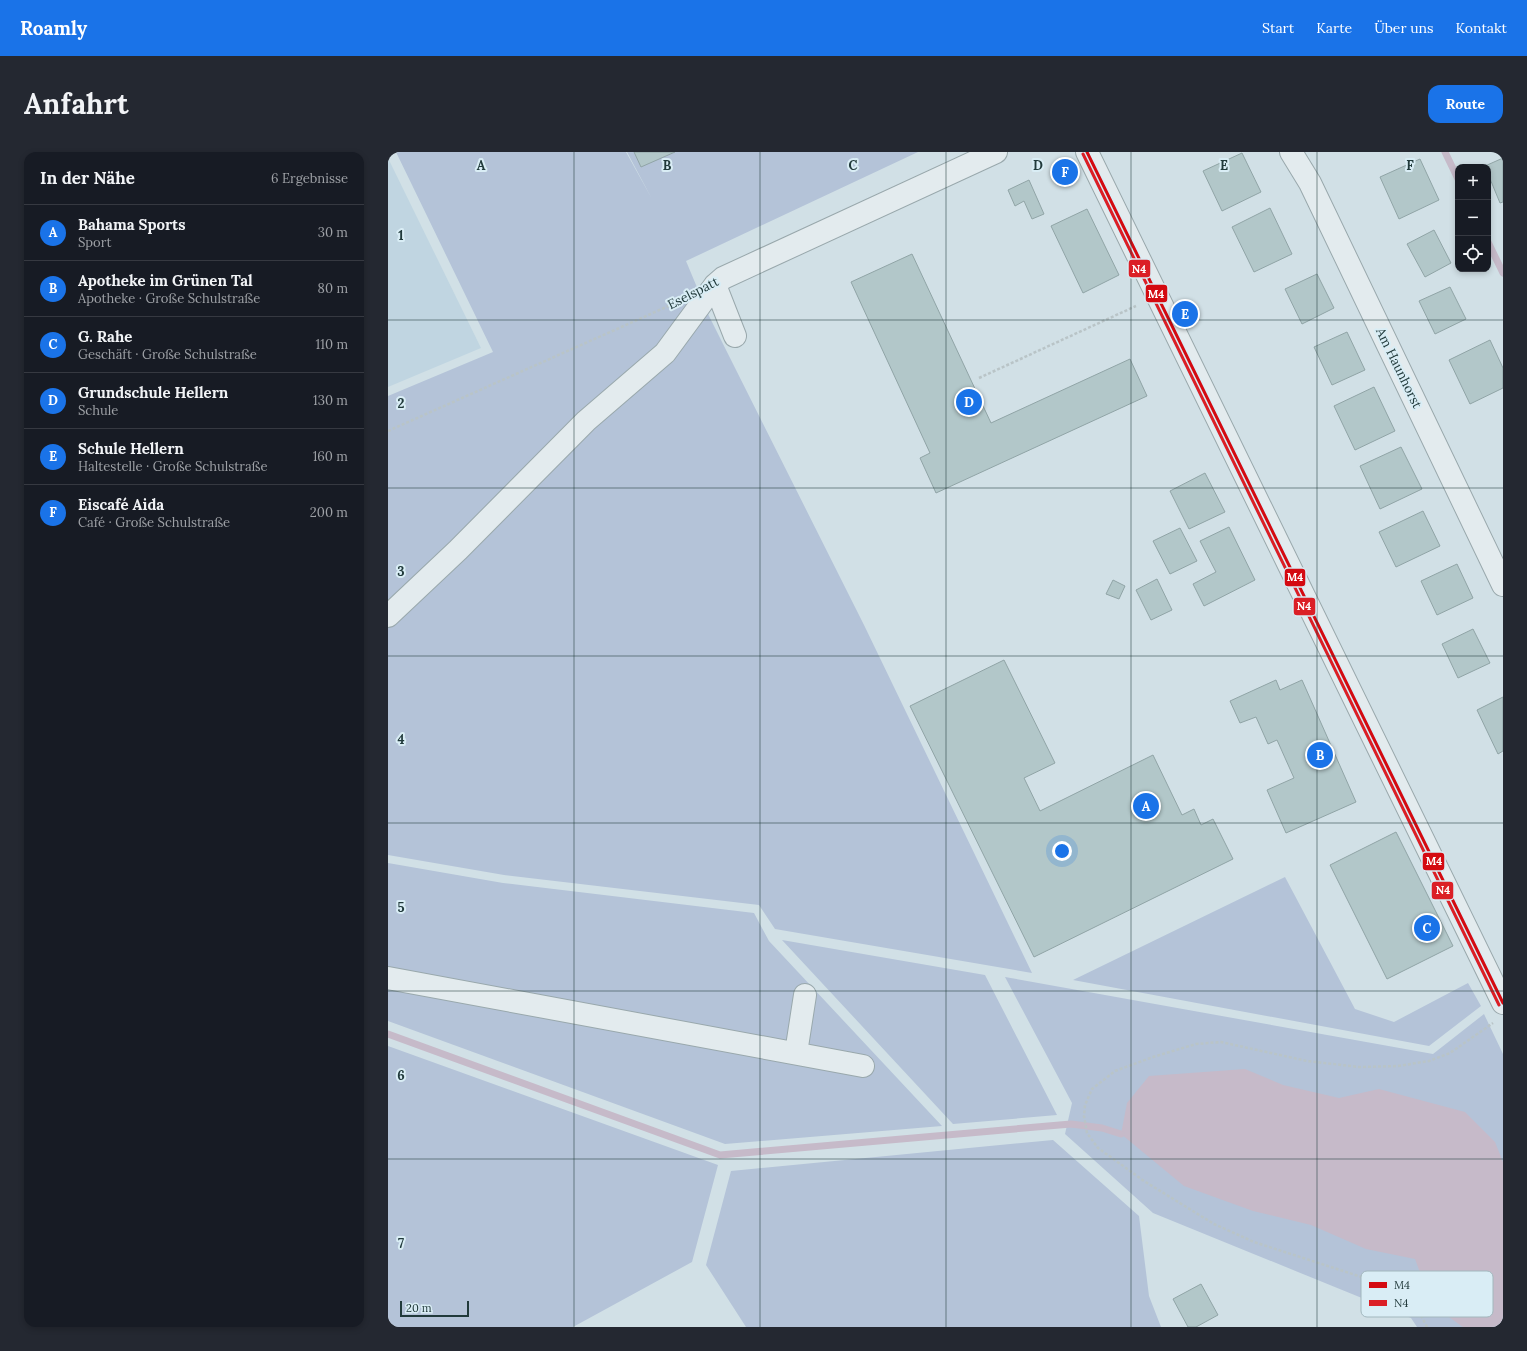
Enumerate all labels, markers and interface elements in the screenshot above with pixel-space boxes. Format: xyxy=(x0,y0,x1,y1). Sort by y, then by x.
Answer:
text: Roamly xyxy=(20,16,87,40)
text: Start xyxy=(1262,19,1294,37)
text: Karte xyxy=(1316,19,1352,37)
text: Über uns xyxy=(1374,19,1434,37)
text: Kontakt xyxy=(1456,19,1507,37)
button: Route xyxy=(1428,85,1503,123)
text: Anfahrt xyxy=(24,86,128,122)
text: A xyxy=(477,157,486,174)
text: B xyxy=(663,157,672,174)
text: C xyxy=(849,157,858,174)
text: D xyxy=(1033,157,1043,174)
pin: F xyxy=(1052,157,1078,187)
text: E xyxy=(1220,157,1228,174)
text: F xyxy=(1406,157,1414,174)
map controls xyxy=(1455,164,1491,272)
button: + xyxy=(1455,164,1491,200)
text: In der Nähe xyxy=(40,167,135,189)
text: 6 Ergebnisse xyxy=(271,170,348,187)
button: − xyxy=(1455,200,1491,236)
text: Bahama Sports xyxy=(78,215,186,234)
text: A xyxy=(49,224,57,241)
text: 30 m xyxy=(318,224,348,241)
text: 1 xyxy=(398,227,404,244)
text: Sport xyxy=(78,234,111,251)
button: locate xyxy=(1455,236,1491,272)
line badge: N4 xyxy=(1128,259,1151,278)
text: N4 xyxy=(1132,262,1146,276)
text: Apotheke im Grünen Tal xyxy=(78,271,253,290)
street label: Eselspatt xyxy=(665,273,721,313)
text: B xyxy=(49,280,57,297)
text: 80 m xyxy=(318,280,348,297)
line badge: M4 xyxy=(1145,284,1168,303)
text: M4 xyxy=(1148,287,1164,301)
text: Apotheke · Große Schulstraße xyxy=(78,290,260,307)
pin: E xyxy=(1172,299,1198,329)
street label: Am Haunhorst xyxy=(1372,324,1426,411)
text: G. Rahe xyxy=(78,327,132,346)
text: C xyxy=(49,336,57,353)
text: 110 m xyxy=(315,336,348,353)
text: Geschäft · Große Schulstraße xyxy=(78,346,257,363)
text: Grundschule Hellern xyxy=(78,383,228,402)
pin: D xyxy=(956,387,982,417)
text: D xyxy=(48,392,58,409)
text: 130 m xyxy=(313,392,348,409)
text: 2 xyxy=(398,395,405,412)
text: Schule xyxy=(78,402,118,419)
text: Schule Hellern xyxy=(78,439,184,458)
text: E xyxy=(49,448,57,465)
text: 160 m xyxy=(313,448,348,465)
text: Haltestelle · Große Schulstraße xyxy=(78,458,268,475)
text: Eiscafé Aida xyxy=(78,495,164,514)
text: F xyxy=(49,504,57,521)
text: 200 m xyxy=(310,504,348,521)
text: Café · Große Schulstraße xyxy=(78,514,230,531)
text: 3 xyxy=(397,563,405,580)
line badge: M4 xyxy=(1284,568,1306,587)
text: M4 xyxy=(1287,570,1303,584)
line badge: N4 xyxy=(1293,597,1316,616)
text: N4 xyxy=(1297,599,1311,613)
text: 4 xyxy=(397,731,405,748)
pin: B xyxy=(1307,740,1333,770)
pin: A xyxy=(1133,791,1159,821)
your location xyxy=(1052,841,1072,861)
line badge: M4 xyxy=(1422,852,1445,871)
text: M4 xyxy=(1426,854,1442,868)
line badge: N4 xyxy=(1431,881,1454,900)
text: N4 xyxy=(1436,883,1450,897)
text: 5 xyxy=(397,899,405,916)
pin: C xyxy=(1414,913,1440,943)
text: 6 xyxy=(397,1067,405,1084)
text: 7 xyxy=(398,1235,404,1252)
legend xyxy=(1361,1271,1493,1317)
text: M4 xyxy=(1394,1278,1410,1292)
text: N4 xyxy=(1394,1296,1408,1310)
scale bar xyxy=(400,1299,469,1318)
text: 20 m xyxy=(406,1301,431,1315)

